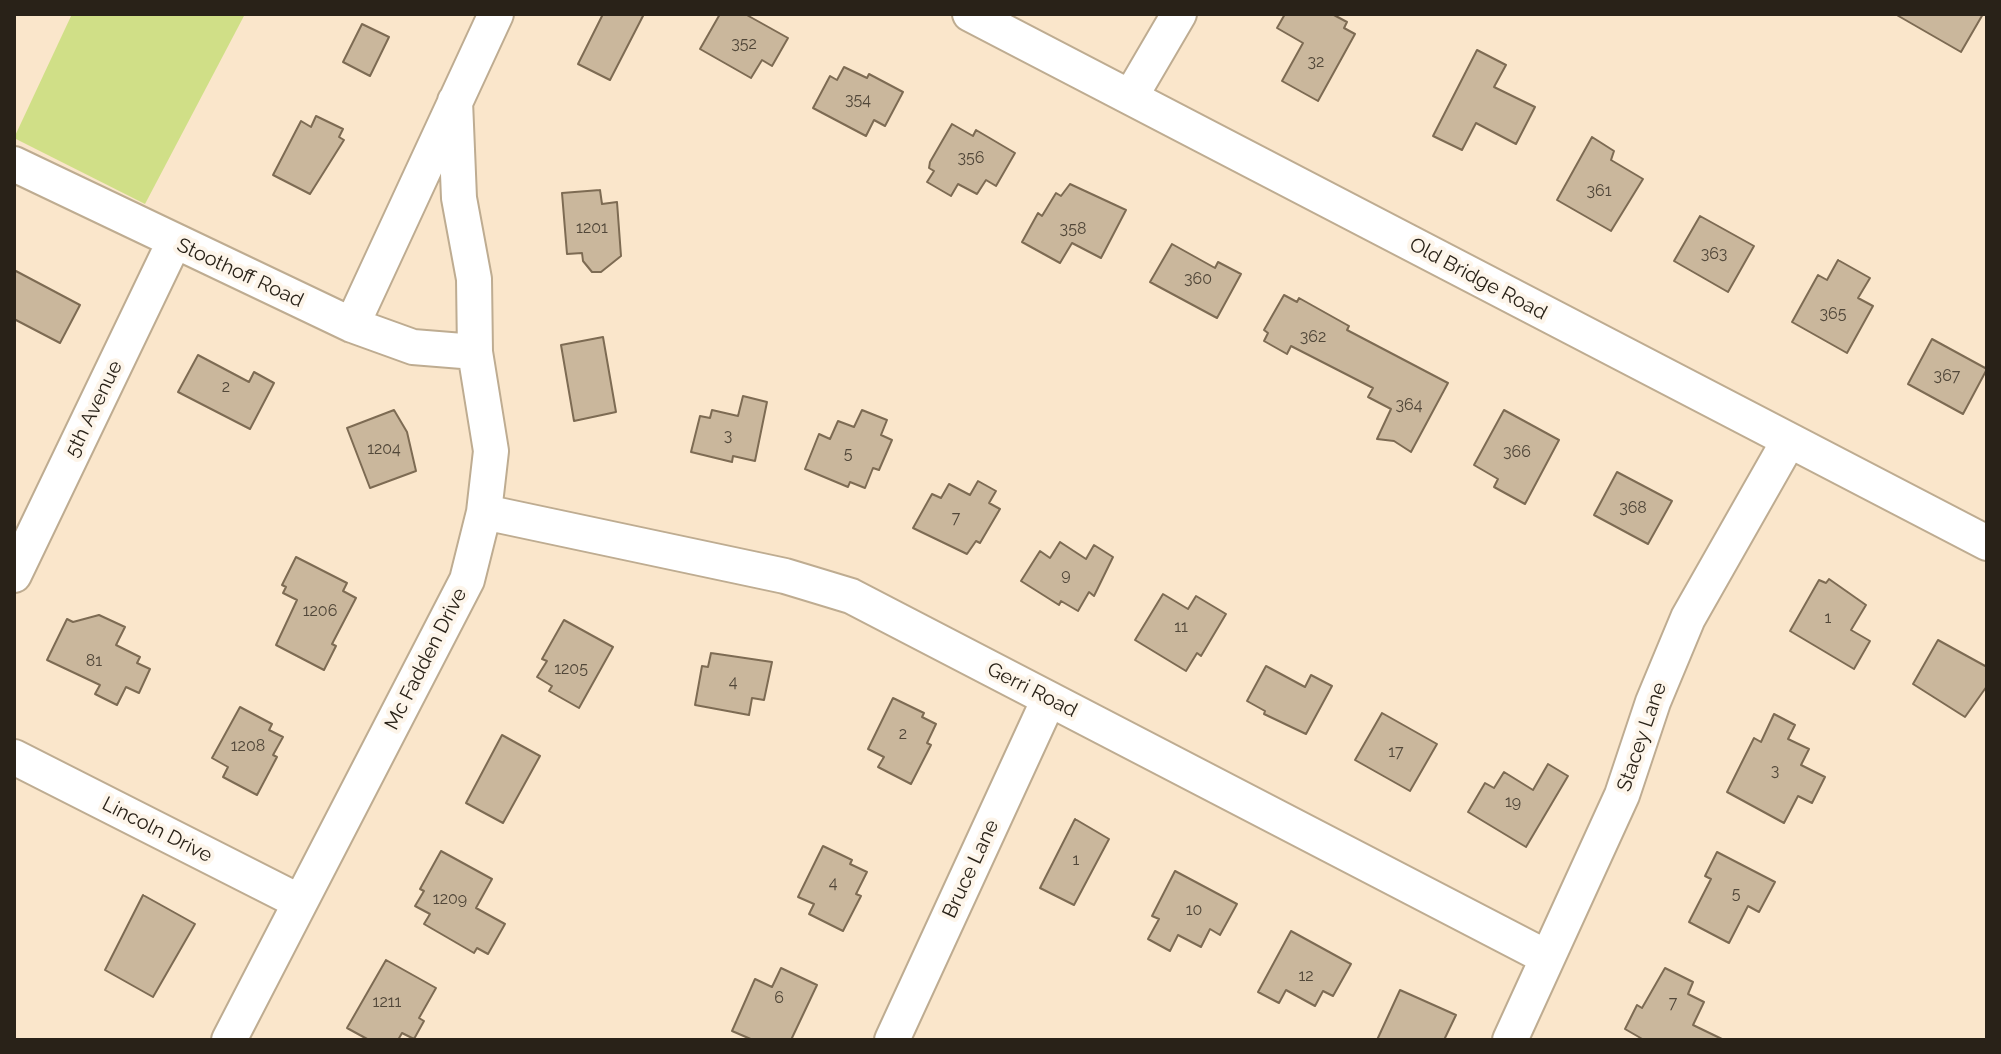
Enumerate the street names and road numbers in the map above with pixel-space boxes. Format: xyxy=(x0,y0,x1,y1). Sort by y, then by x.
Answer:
street label: Stoothoff Road xyxy=(173,233,307,313)
street label: Old Bridge Road xyxy=(1405,233,1551,325)
street label: 5th Avenue xyxy=(60,357,128,461)
street label: Mc Fadden Drive xyxy=(380,584,472,734)
street label: Gerri Road xyxy=(983,657,1081,723)
street label: Stacey Lane xyxy=(1612,679,1672,795)
street label: Lincoln Drive xyxy=(98,792,216,868)
street label: Bruce Lane xyxy=(938,816,1004,922)

